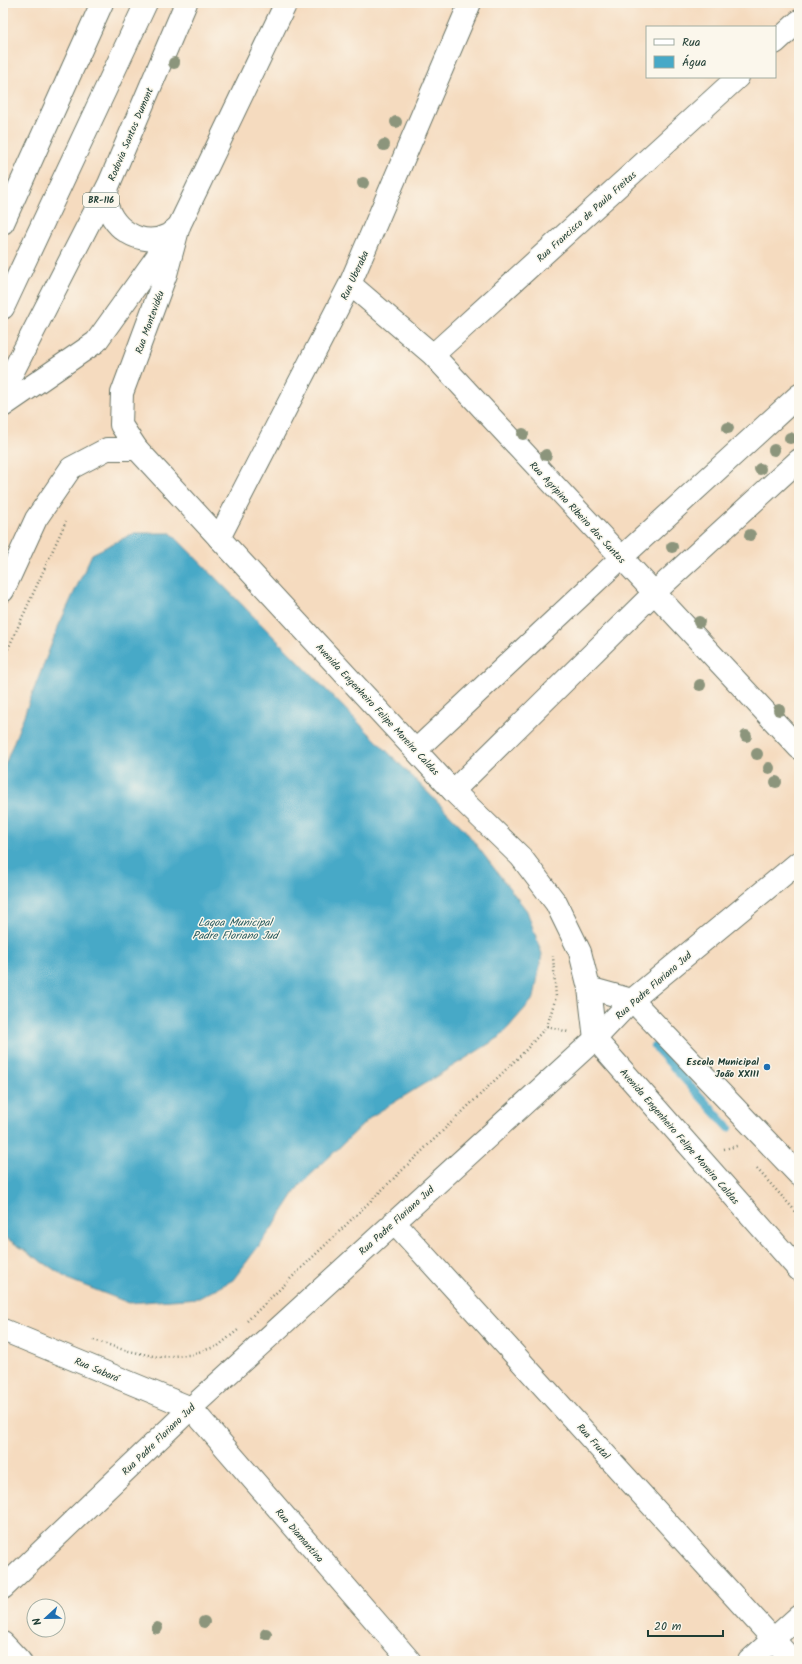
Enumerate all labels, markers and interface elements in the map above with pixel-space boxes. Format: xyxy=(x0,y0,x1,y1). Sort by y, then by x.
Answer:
legend xyxy=(646,26,776,78)
text: Rua xyxy=(682,33,701,52)
text: Água xyxy=(682,53,707,72)
street label: Rodovia Santos Dumont xyxy=(104,85,158,184)
street label: Rua Francisco de Paula Freitas xyxy=(533,167,641,266)
road number: BR-116 xyxy=(83,193,119,207)
street label: Rua Uberaba xyxy=(336,248,373,303)
street label: Rua Montevidéu xyxy=(131,288,169,356)
street label: Rua Agripino Ribeiro dos Santos xyxy=(525,458,630,568)
street label: Avenida Engenheiro Felipe Moreira Caldas xyxy=(312,640,443,780)
water label: Lagoa Municipal Padre Floriano Jud xyxy=(192,914,280,945)
street label: Rua Padre Floriano Jud xyxy=(612,947,696,1024)
place label: Escola Municipal João XXIII xyxy=(687,1054,759,1082)
marker: Escola Municipal João XXIII xyxy=(762,1062,772,1072)
street label: Avenida Engenheiro Felipe Moreira Caldas xyxy=(616,1065,743,1209)
street label: Rua Padre Floriano Jud xyxy=(355,1182,439,1259)
street label: Rua Sabará xyxy=(72,1353,123,1387)
street label: Rua Padre Floriano Jud xyxy=(118,1400,200,1479)
street label: Rua Frutal xyxy=(573,1420,614,1464)
street label: Rua Diamantina xyxy=(271,1505,328,1566)
north arrow xyxy=(26,1598,66,1638)
scale bar xyxy=(648,1612,723,1638)
text: N xyxy=(28,1615,47,1628)
text: 20 m xyxy=(654,1617,682,1636)

